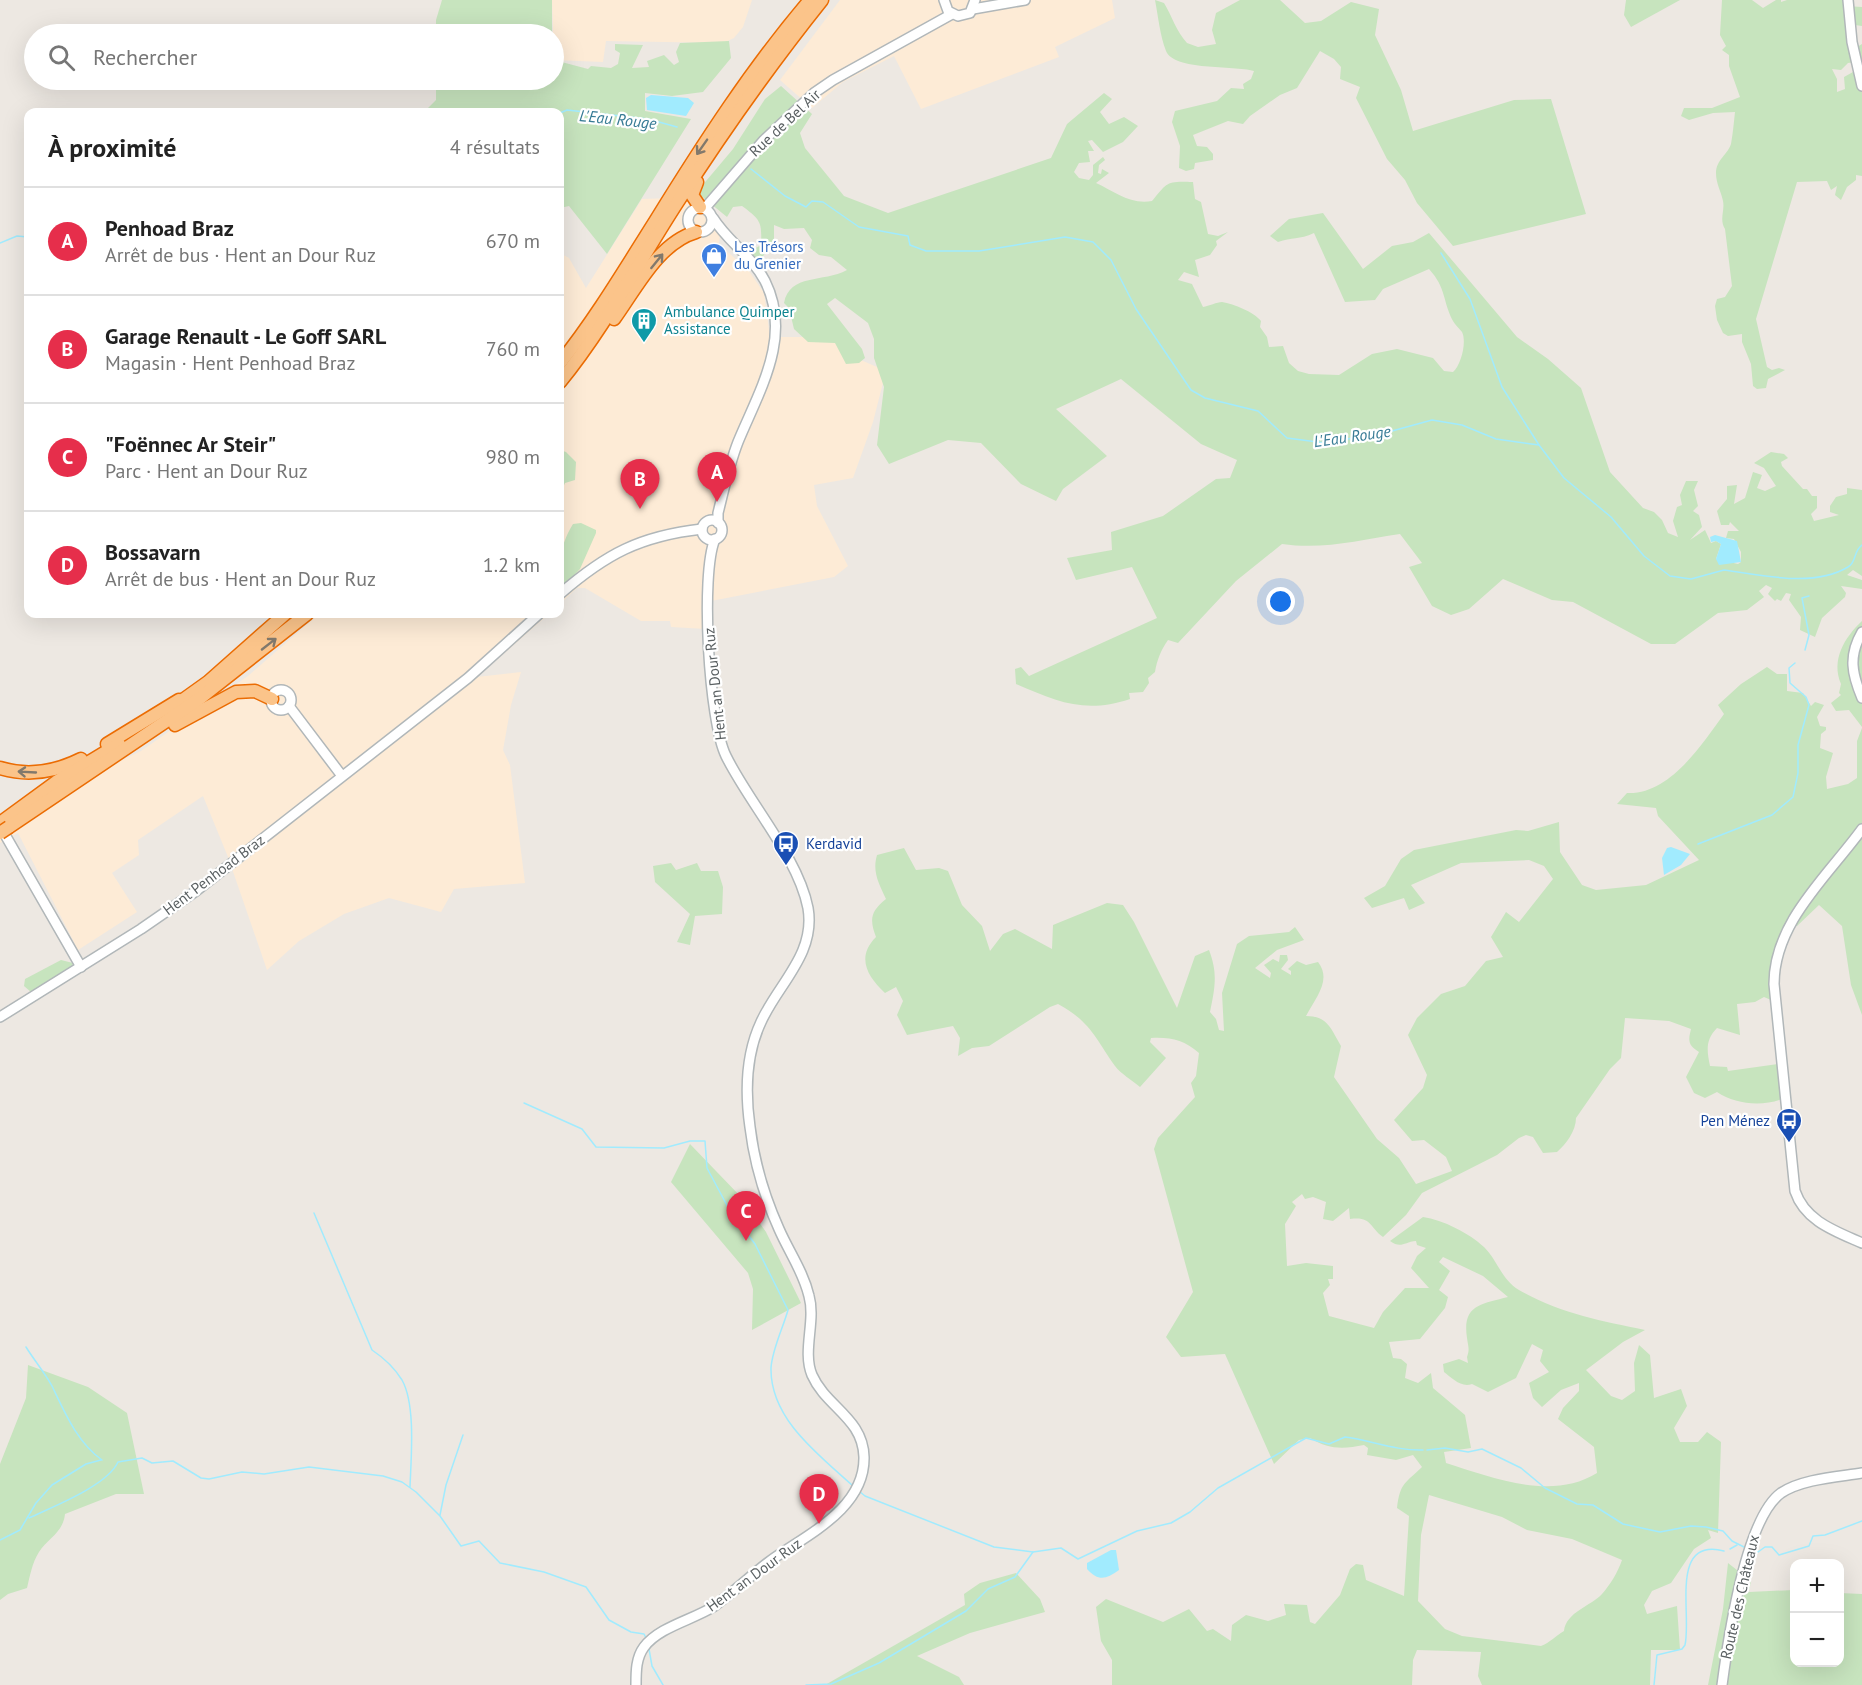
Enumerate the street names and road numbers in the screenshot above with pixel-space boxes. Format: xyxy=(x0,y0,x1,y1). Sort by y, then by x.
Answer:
street label: Rue de Bel Air xyxy=(745,85,824,160)
street label: Hent an Dour Ruz xyxy=(699,627,730,741)
street label: Hent Penhoad Braz xyxy=(159,830,268,919)
street label: Route des Châteaux xyxy=(1716,1533,1763,1661)
street label: Hent an Dour Ruz xyxy=(702,1534,805,1616)

